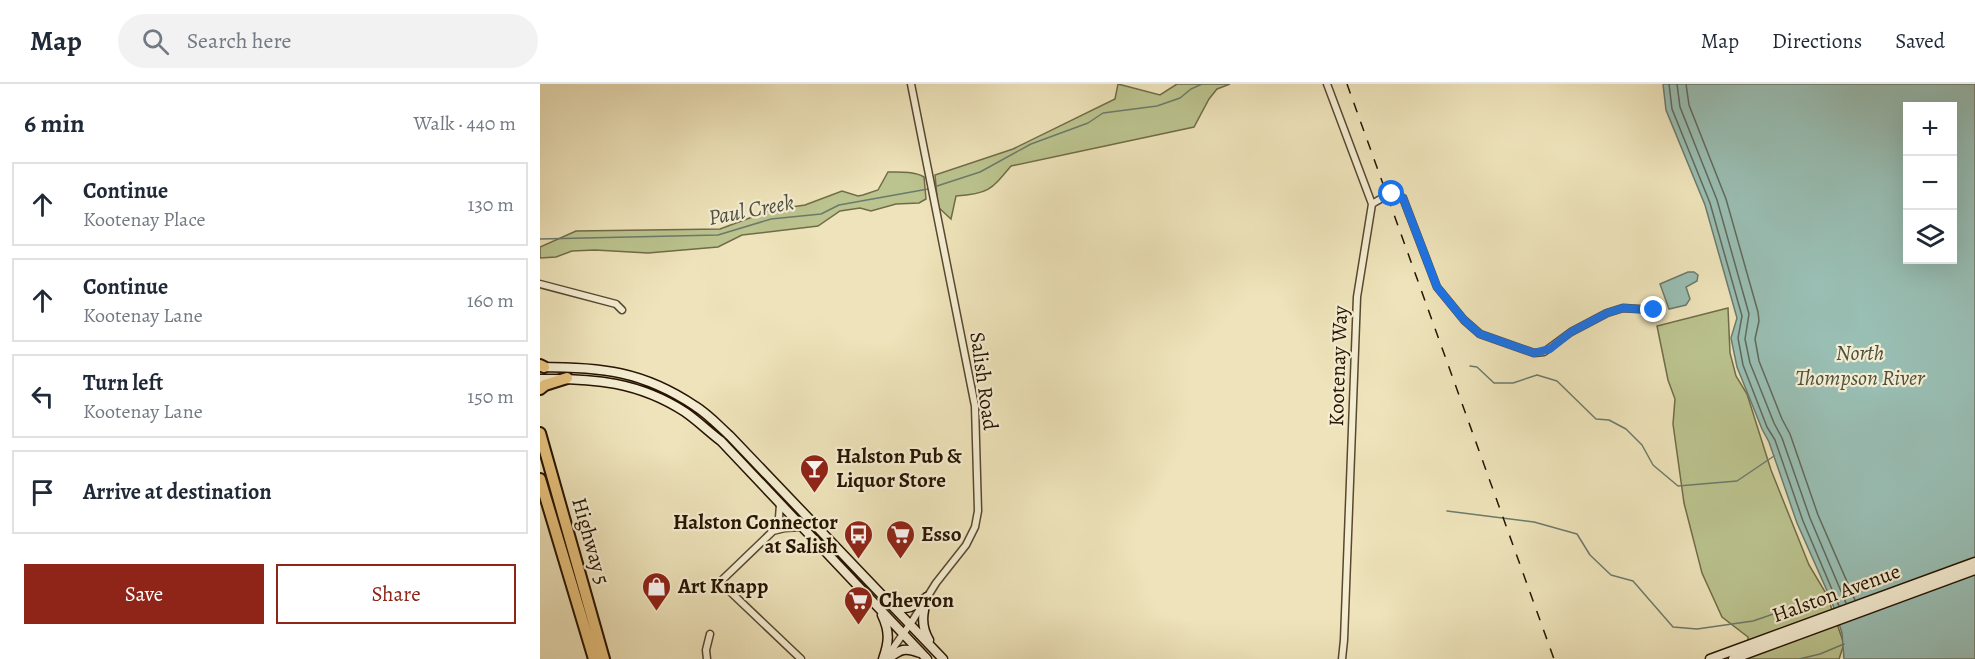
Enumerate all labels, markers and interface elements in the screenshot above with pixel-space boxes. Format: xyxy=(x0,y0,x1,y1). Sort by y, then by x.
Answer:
search box xyxy=(118,14,538,68)
text: Map xyxy=(30,22,82,60)
icon: search xyxy=(139,25,172,58)
text: Search here xyxy=(187,26,291,56)
text: Map xyxy=(1701,27,1739,55)
text: Directions xyxy=(1772,27,1862,55)
text: Saved xyxy=(1895,27,1945,55)
map controls xyxy=(1903,102,1957,264)
button: + xyxy=(1903,102,1957,156)
text: 6 min xyxy=(24,106,85,141)
text: Walk · 440 m xyxy=(414,110,516,137)
button: − xyxy=(1903,156,1957,210)
text: Continue xyxy=(83,176,168,206)
route start xyxy=(1378,180,1404,206)
water label: Paul Creek xyxy=(706,187,797,233)
icon: ahead xyxy=(26,188,59,221)
text: 130 m xyxy=(468,191,514,218)
text: Kootenay Place xyxy=(83,206,206,233)
button: layers xyxy=(1903,210,1957,264)
text: Continue xyxy=(83,272,168,302)
icon: ahead xyxy=(26,284,59,317)
text: 160 m xyxy=(467,287,514,314)
route end xyxy=(1640,296,1666,322)
text: Kootenay Lane xyxy=(83,302,203,329)
street label: Kootenay Way xyxy=(1322,304,1354,427)
street label: Salish Road xyxy=(963,330,1005,433)
water label: North Thompson River xyxy=(1795,338,1926,393)
text: Turn left xyxy=(83,368,163,398)
icon: left xyxy=(26,380,59,413)
text: 150 m xyxy=(467,383,514,410)
text: Kootenay Lane xyxy=(83,398,203,425)
place label: Halston Pub & Liquor Store xyxy=(836,442,963,494)
bar icon: Halston Pub & Liquor Store xyxy=(799,452,831,494)
icon: arrive xyxy=(26,476,59,509)
text: Arrive at destination xyxy=(83,477,272,507)
street label: Highway 5 xyxy=(565,494,617,588)
place label: Halston Connector at Salish xyxy=(673,508,838,560)
bus stop icon: Halston Connector at Salish xyxy=(843,518,875,560)
supermarket icon: Esso xyxy=(884,518,916,560)
place label: Esso xyxy=(921,520,962,548)
street label: Halston Avenue xyxy=(1768,557,1904,629)
button: Save xyxy=(24,564,264,624)
button: Share xyxy=(276,564,516,624)
shop icon: Art Knapp xyxy=(641,570,673,612)
place label: Art Knapp xyxy=(677,572,768,600)
supermarket icon: Chevron xyxy=(842,584,874,626)
place label: Chevron xyxy=(879,586,954,614)

